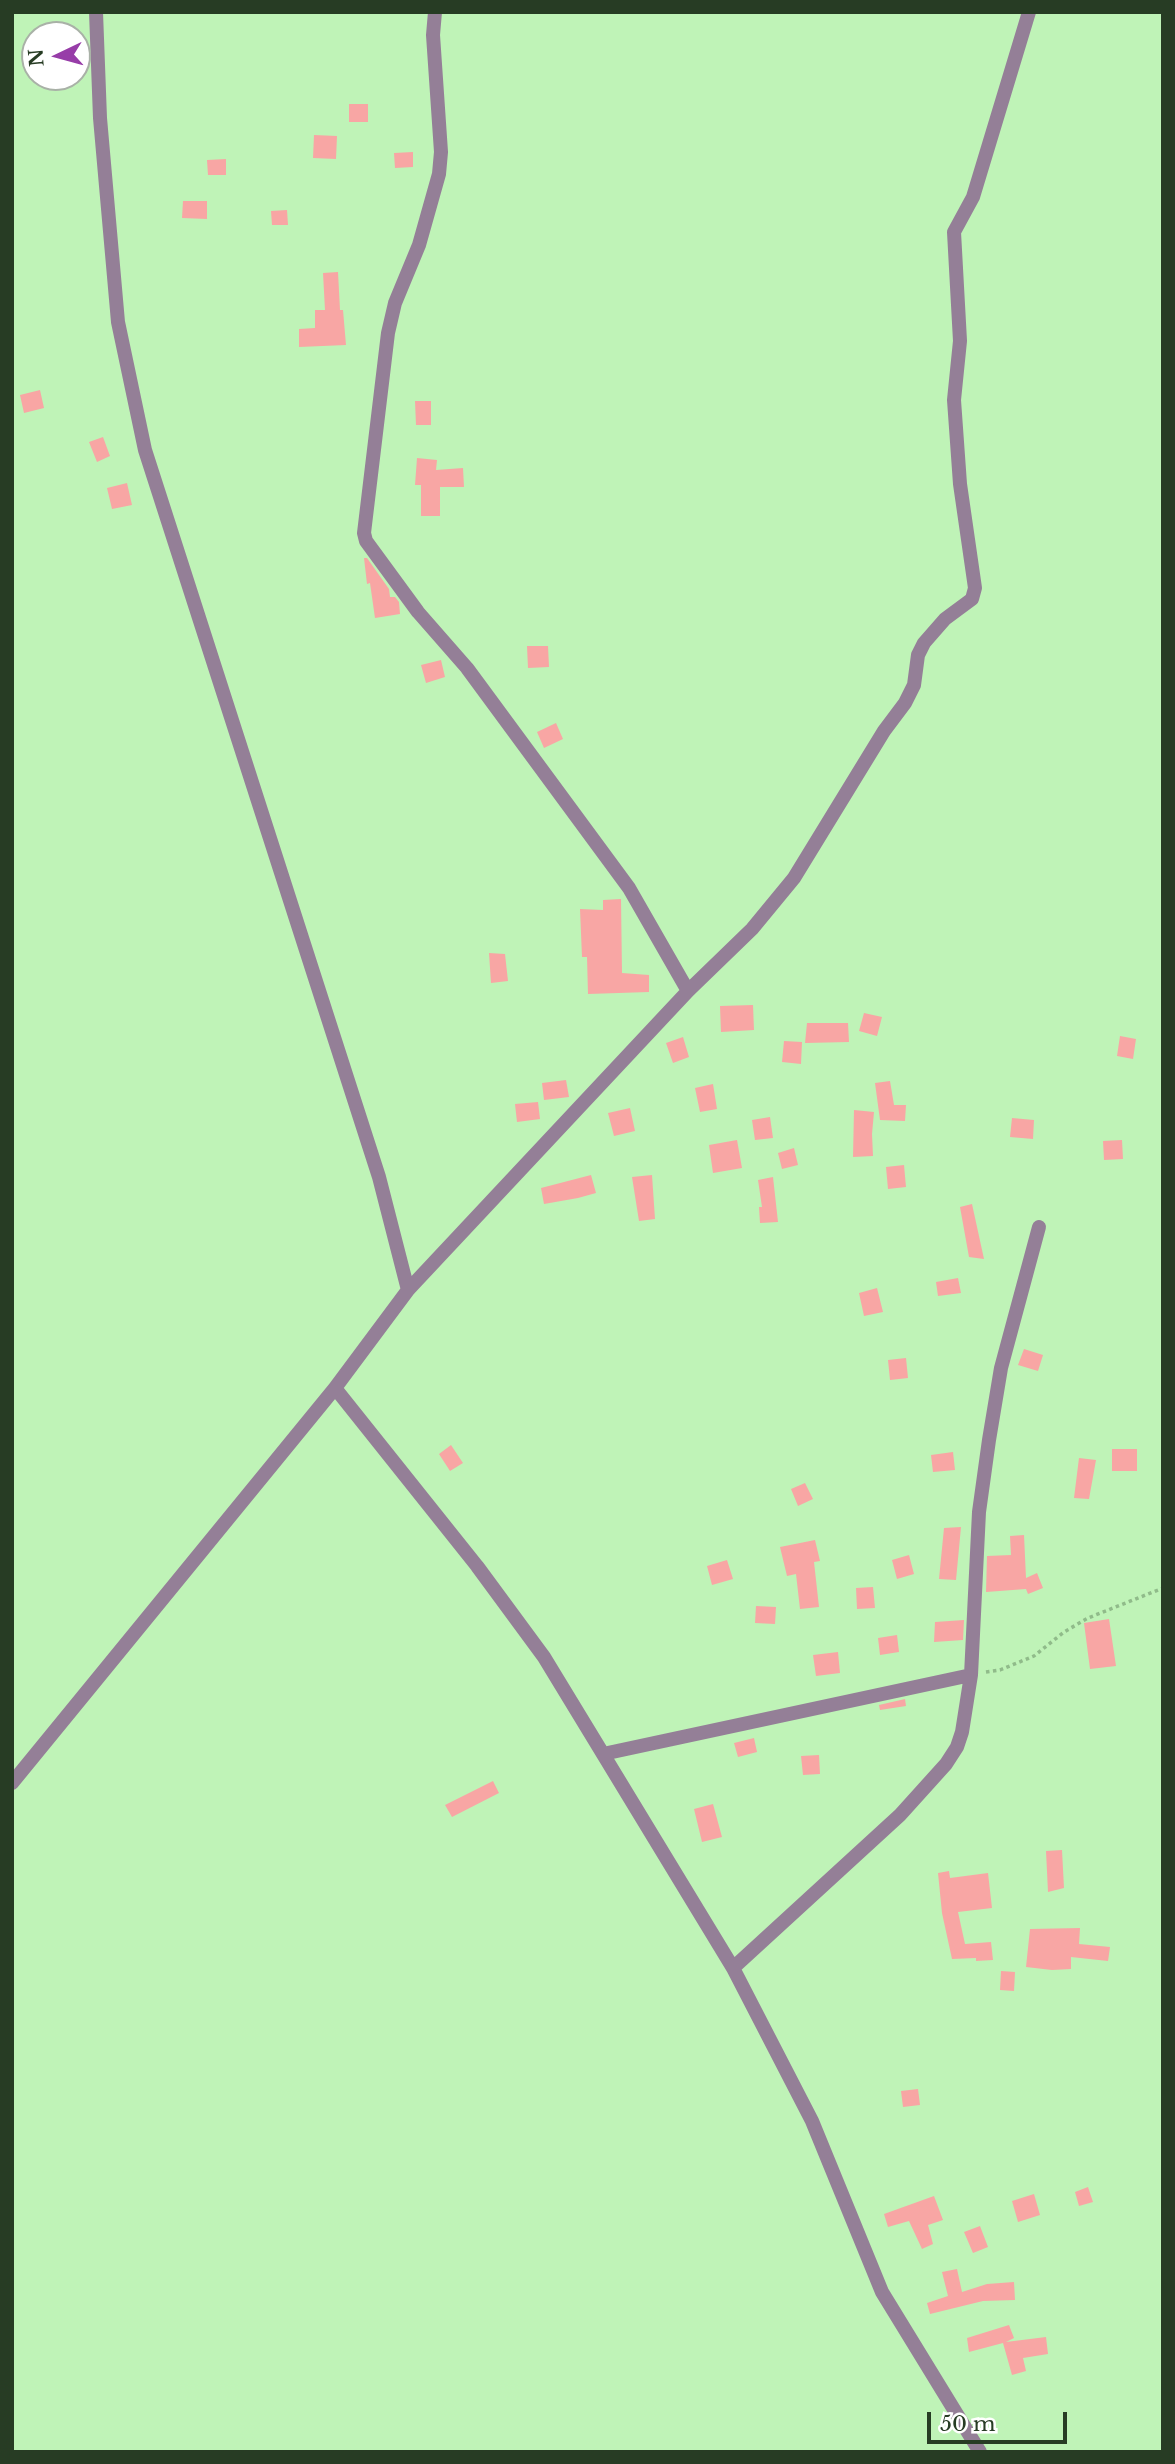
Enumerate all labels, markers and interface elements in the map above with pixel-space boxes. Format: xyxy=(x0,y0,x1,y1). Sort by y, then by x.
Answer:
north arrow xyxy=(21,21,91,91)
text: N xyxy=(24,48,49,68)
scale bar xyxy=(930,2398,1070,2442)
text: 50 m xyxy=(940,2411,995,2437)

